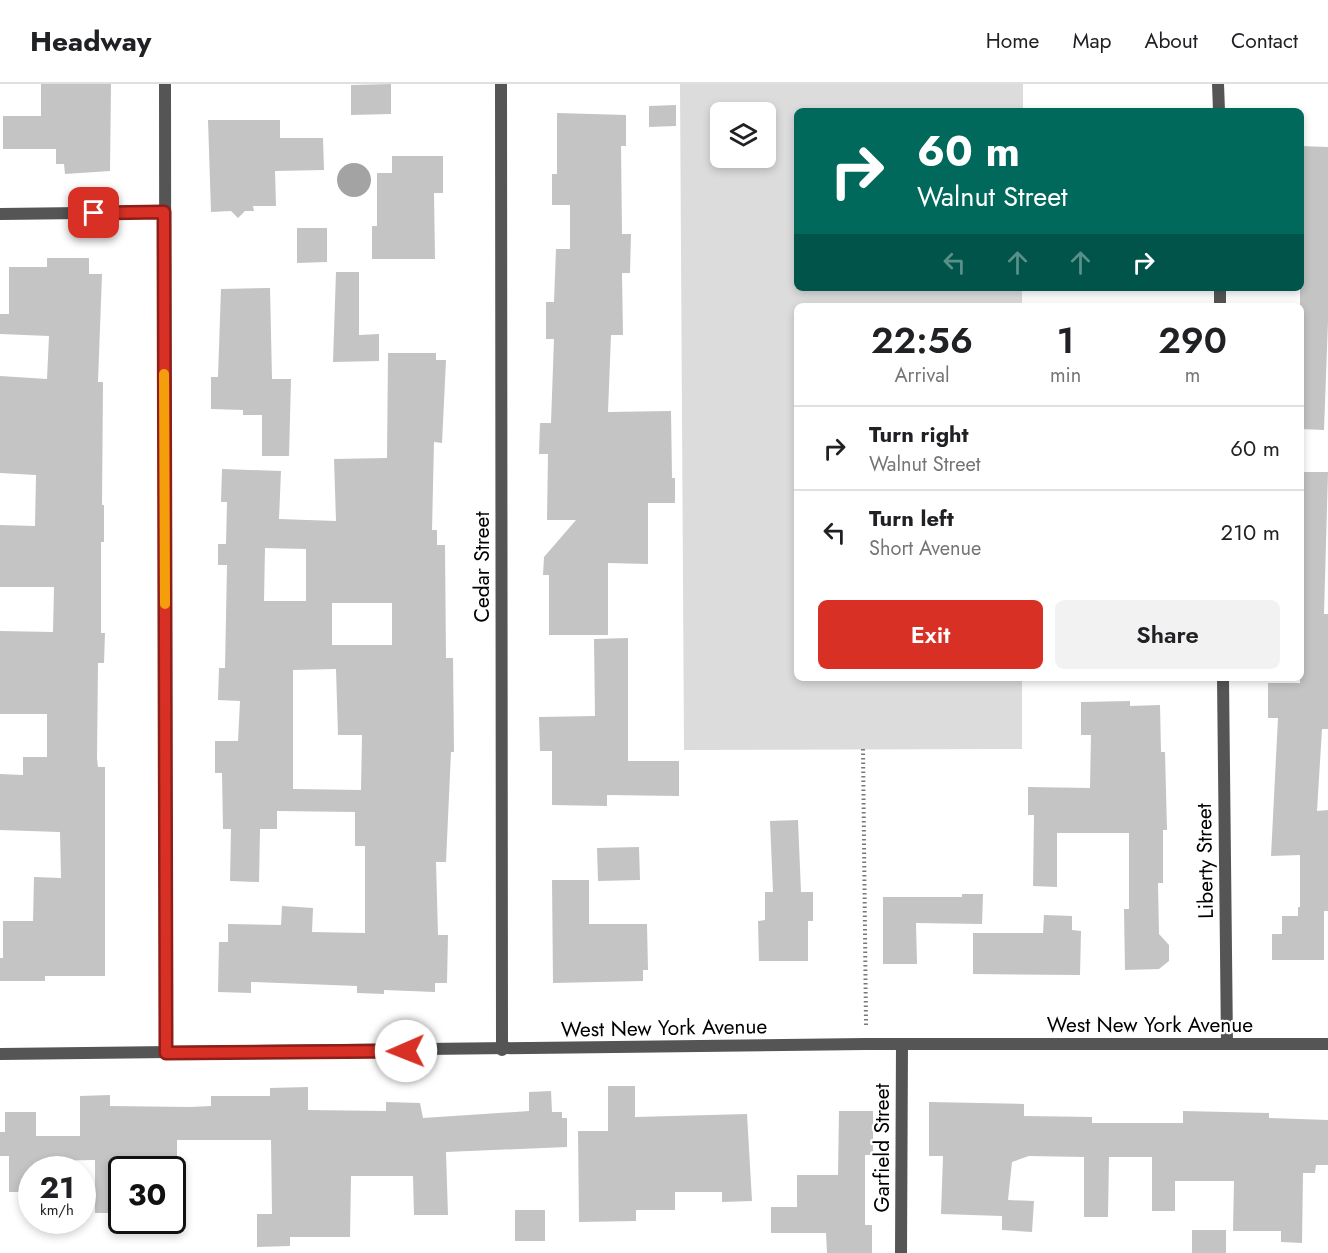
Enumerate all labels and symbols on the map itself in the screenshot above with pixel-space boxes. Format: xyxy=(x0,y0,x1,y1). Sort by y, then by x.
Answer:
pin xyxy=(68,187,119,238)
street label: Cedar Street xyxy=(467,512,497,622)
street label: Liberty Street xyxy=(1189,803,1221,919)
street label: West New York Avenue xyxy=(1047,1010,1253,1040)
street label: West New York Avenue xyxy=(561,1011,768,1045)
position arrow xyxy=(374,1019,438,1083)
street label: Garfield Street xyxy=(867,1083,897,1213)
speed limit sign: 30 xyxy=(108,1156,186,1234)

